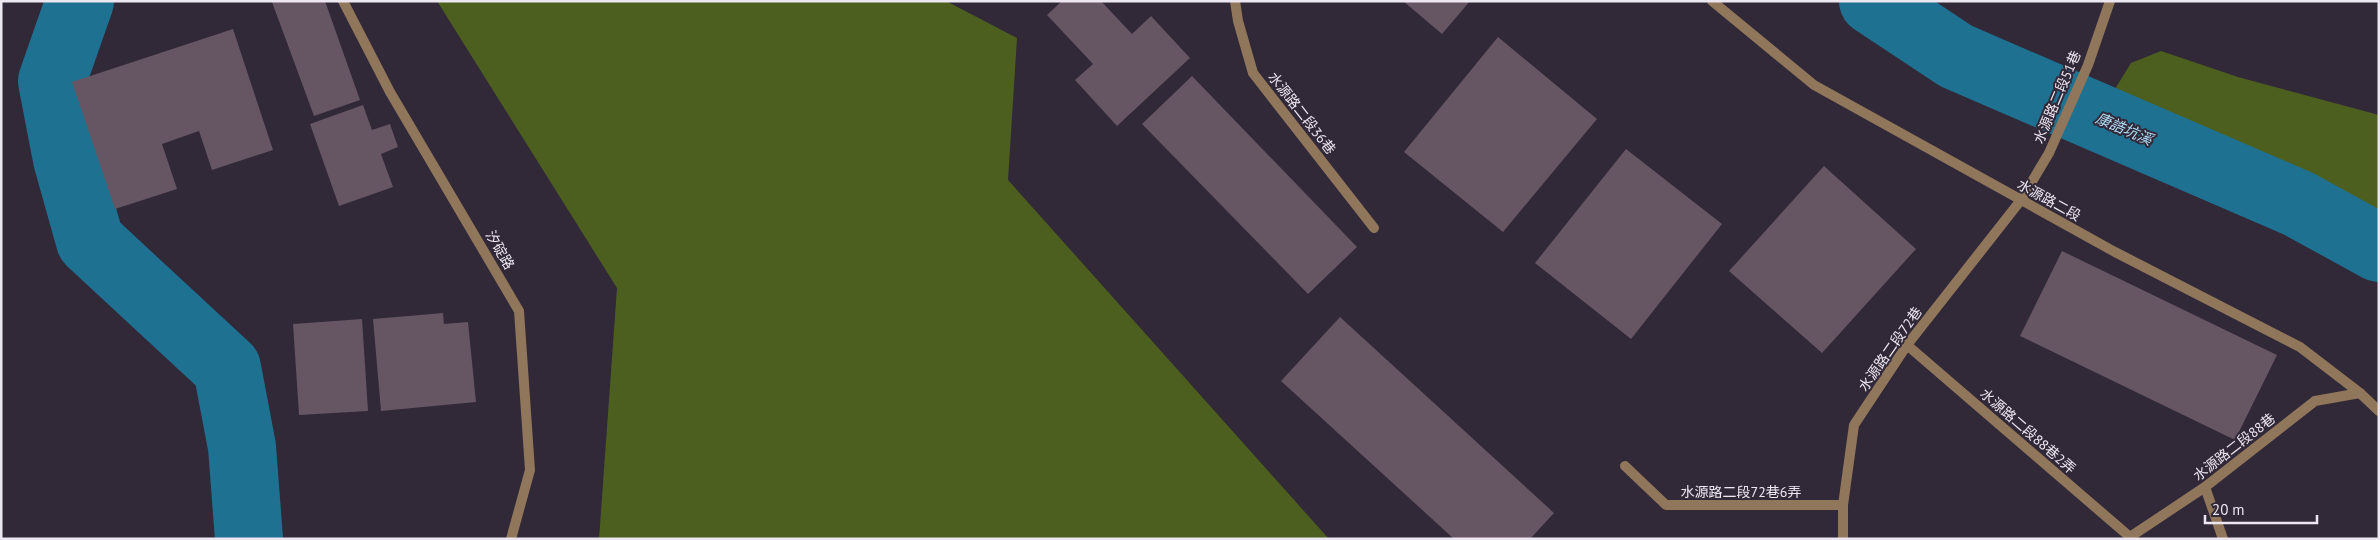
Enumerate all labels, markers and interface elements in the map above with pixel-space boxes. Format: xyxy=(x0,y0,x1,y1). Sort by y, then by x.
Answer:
street label: 水源路二段51巷 xyxy=(2029,48,2085,146)
street label: 水源路二段36巷 xyxy=(1264,68,1340,158)
water label: 康誥坑溪 xyxy=(2093,108,2157,150)
street label: 水源路二段 xyxy=(2014,175,2084,225)
street label: 汐碇路 xyxy=(482,227,518,273)
street label: 水源路二段72巷 xyxy=(1854,303,1926,395)
street label: 水源路二段88巷2弄 xyxy=(1976,385,2080,477)
street label: 水源路二段88巷 xyxy=(2189,409,2279,485)
street label: 水源路二段72巷6弄 xyxy=(1681,483,1801,501)
scale bar xyxy=(2205,492,2318,524)
text: 20 m xyxy=(2212,500,2245,519)

